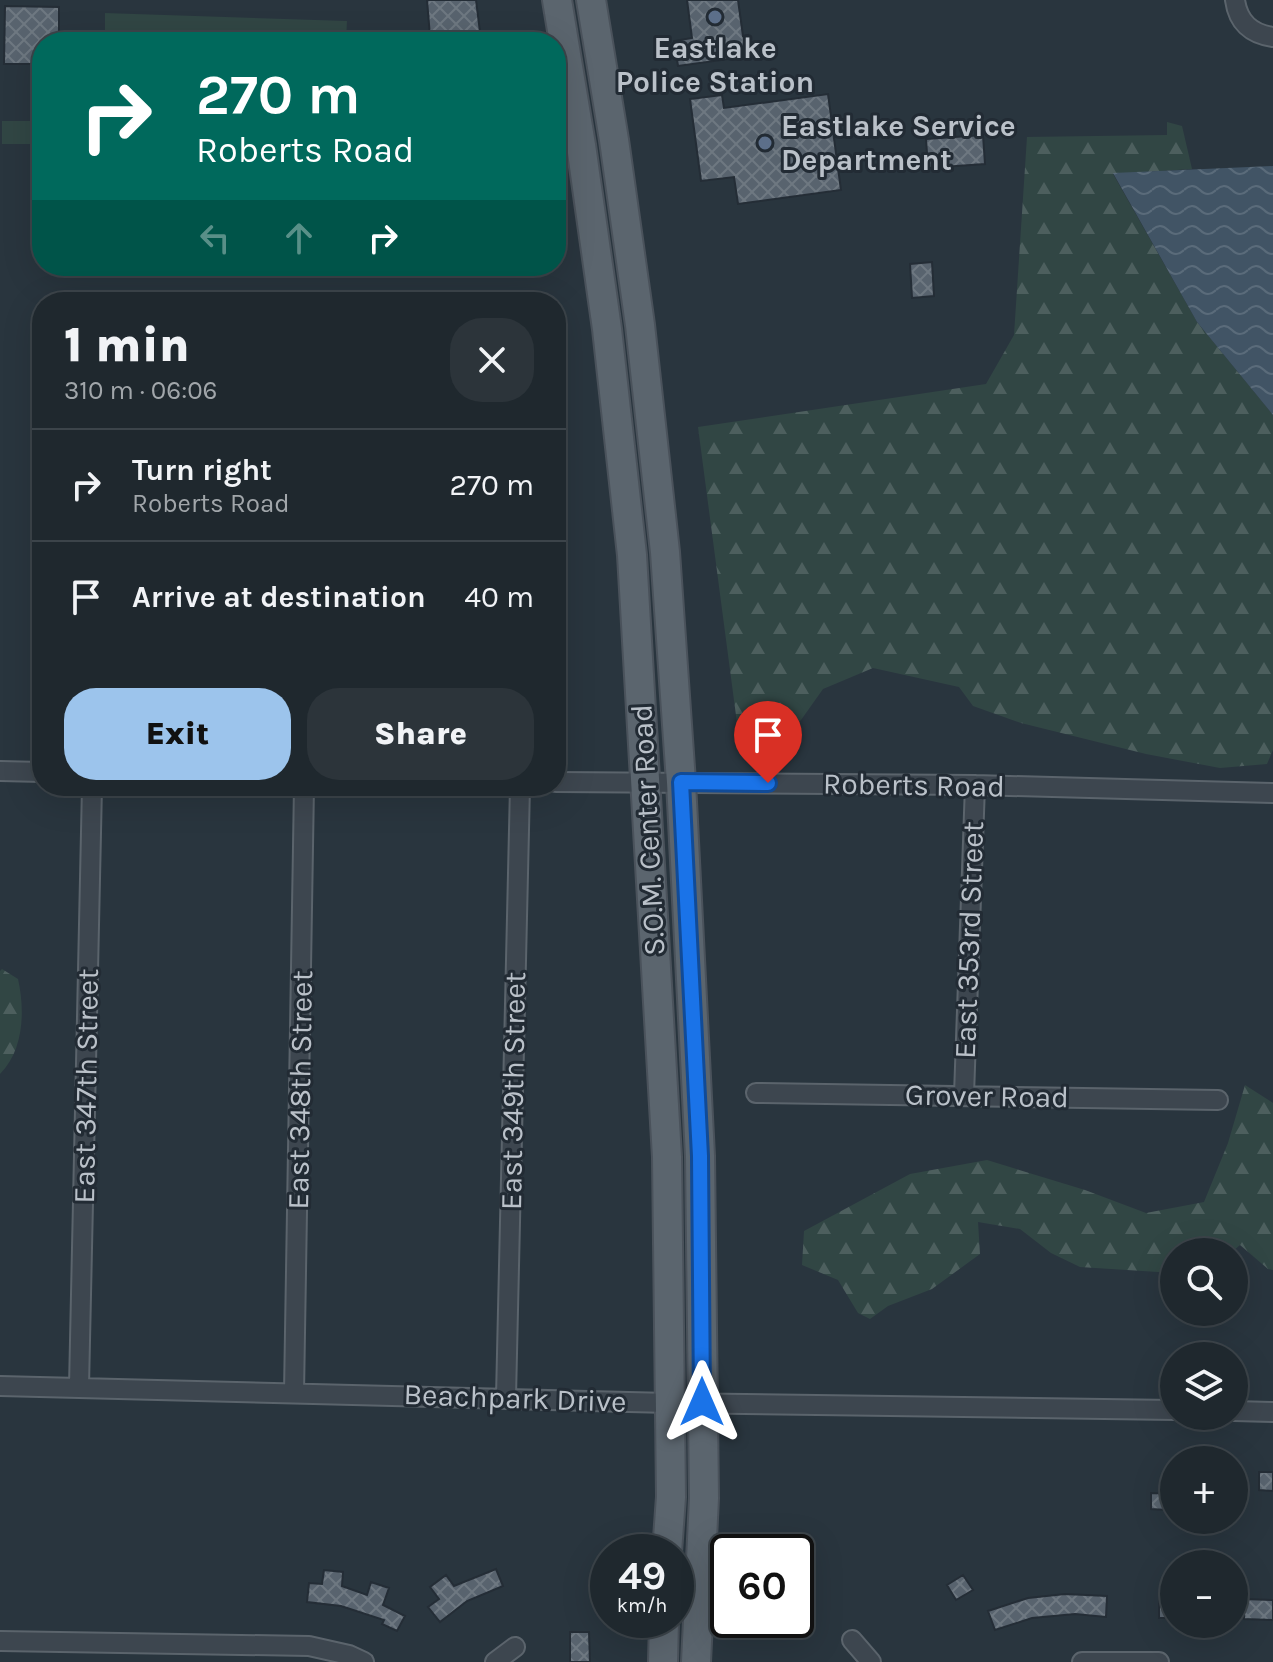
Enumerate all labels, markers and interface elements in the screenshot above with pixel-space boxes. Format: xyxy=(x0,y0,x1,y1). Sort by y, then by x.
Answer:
marker: Eastlake Police Station xyxy=(706,8,724,26)
place label: Eastlake Police Station xyxy=(616,30,814,100)
text: 270 m xyxy=(196,62,360,127)
icon: right xyxy=(64,64,168,168)
place label: Eastlake Service Department xyxy=(781,108,1016,178)
text: Roberts Road xyxy=(196,129,414,171)
marker: Eastlake Service Department xyxy=(756,134,774,152)
icon: left xyxy=(193,216,237,260)
icon: ahead xyxy=(277,216,321,260)
icon: right xyxy=(361,216,405,260)
text: 1 min xyxy=(64,317,190,373)
button: close xyxy=(450,318,534,402)
text: 310 m · 06:06 xyxy=(64,375,218,406)
text: Turn right xyxy=(132,452,272,488)
icon: right xyxy=(64,463,108,507)
text: 270 m xyxy=(450,467,534,503)
text: Roberts Road xyxy=(132,488,290,519)
icon: arrive xyxy=(64,575,108,619)
text: Arrive at destination xyxy=(132,579,426,615)
text: 40 m xyxy=(464,579,534,615)
button: Exit xyxy=(64,688,291,780)
button: Share xyxy=(307,688,534,780)
pin xyxy=(734,701,802,783)
street label: S.O.M. Center Road xyxy=(623,703,673,957)
icon: arrive xyxy=(746,713,790,757)
street label: Roberts Road xyxy=(823,765,1005,805)
street label: East 353rd Street xyxy=(947,820,991,1060)
street label: East 347th Street xyxy=(66,968,106,1204)
street label: East 348th Street xyxy=(280,970,320,1210)
street label: East 349th Street xyxy=(493,972,533,1210)
street label: Grover Road xyxy=(905,1077,1069,1115)
map controls xyxy=(1160,1238,1248,1638)
button: search xyxy=(1160,1238,1248,1326)
button: layers xyxy=(1160,1342,1248,1430)
position arrow xyxy=(660,1360,744,1444)
street label: Beachpark Drive xyxy=(403,1376,627,1420)
button: + xyxy=(1160,1446,1248,1534)
speed limit sign: 60 xyxy=(710,1534,814,1638)
button: − xyxy=(1160,1550,1248,1638)
text: 49 xyxy=(618,1552,666,1599)
text: km/h xyxy=(617,1594,667,1617)

